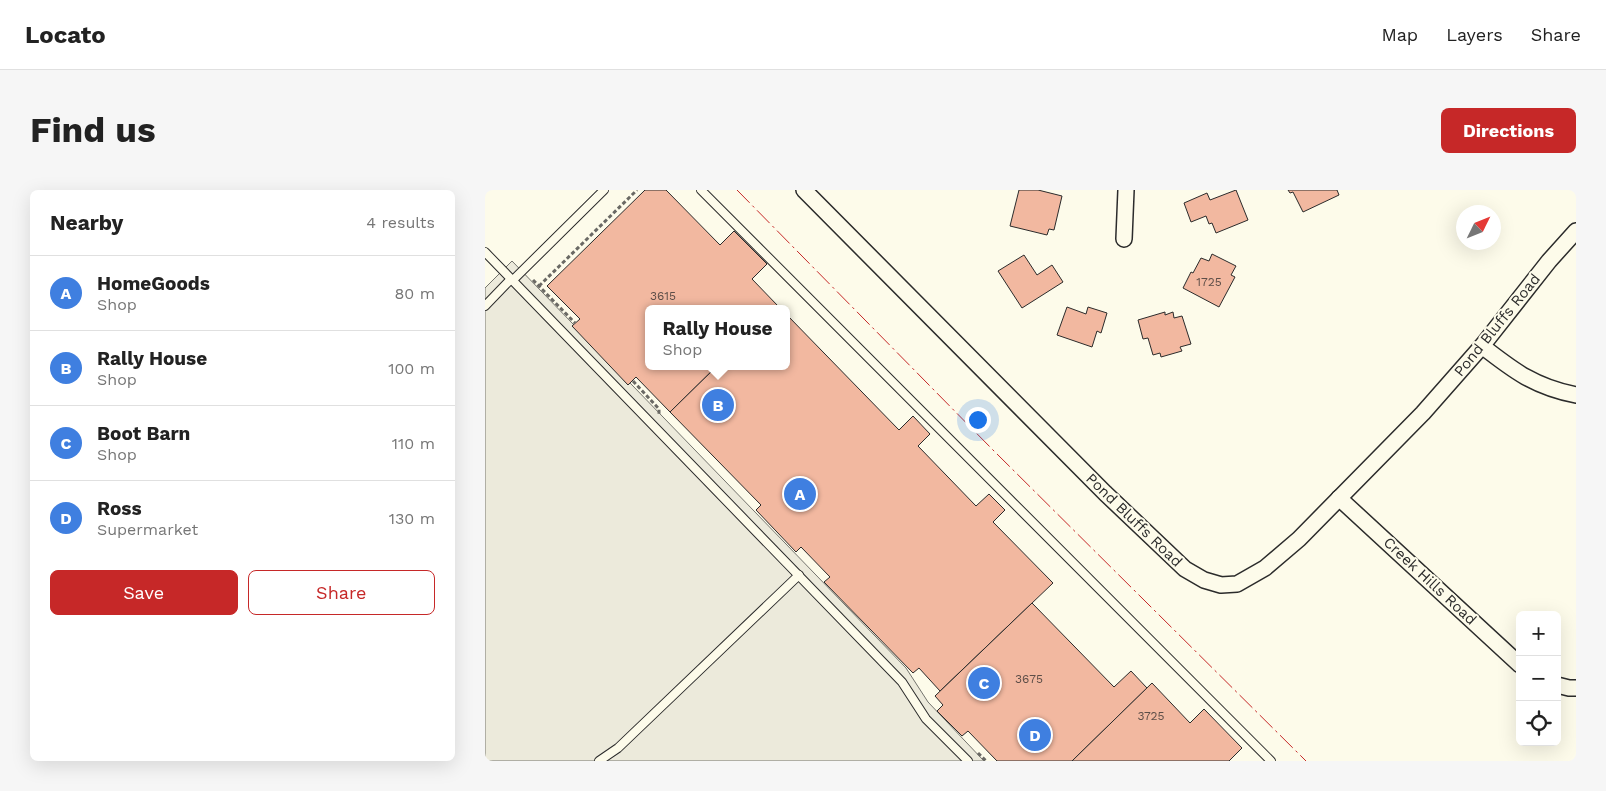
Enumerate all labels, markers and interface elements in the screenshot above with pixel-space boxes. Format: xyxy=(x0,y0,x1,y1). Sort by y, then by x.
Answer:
text: Locato xyxy=(25,21,106,49)
text: Map xyxy=(1381,24,1418,45)
text: Layers xyxy=(1446,24,1503,45)
text: Share xyxy=(1531,24,1581,45)
button: Directions xyxy=(1441,108,1576,153)
text: Find us xyxy=(30,109,156,151)
north arrow xyxy=(1456,205,1501,250)
text: Nearby xyxy=(50,210,123,235)
text: 4 results xyxy=(366,213,435,232)
street label: Pond Bluffs Road xyxy=(1450,270,1544,380)
text: HomeGoods xyxy=(97,272,210,295)
house number: 1725 xyxy=(1196,275,1222,289)
text: A xyxy=(61,284,71,303)
text: 80 m xyxy=(394,284,435,303)
house number: 3615 xyxy=(650,289,676,303)
text: Shop xyxy=(97,295,137,314)
popup xyxy=(645,305,790,370)
text: Rally House xyxy=(662,317,773,340)
text: Shop xyxy=(662,340,702,359)
text: Rally House xyxy=(97,347,207,370)
text: B xyxy=(61,359,71,378)
text: 100 m xyxy=(388,359,435,378)
text: Shop xyxy=(97,370,137,389)
pin: B xyxy=(702,386,734,424)
your location xyxy=(965,407,991,433)
text: Boot Barn xyxy=(97,422,190,445)
text: C xyxy=(61,434,71,453)
text: 110 m xyxy=(392,434,435,453)
text: Shop xyxy=(97,445,137,464)
street label: Pond Bluffs Road xyxy=(1082,469,1186,571)
pin: A xyxy=(784,475,816,513)
text: Ross xyxy=(97,497,142,520)
text: D xyxy=(60,509,72,528)
text: 130 m xyxy=(389,509,435,528)
text: Supermarket xyxy=(97,520,198,539)
street label: Creek Hills Road xyxy=(1380,533,1480,629)
button: Save xyxy=(50,570,238,615)
button: Share xyxy=(248,570,435,615)
map controls xyxy=(1516,611,1561,746)
button: + xyxy=(1516,611,1561,656)
button: − xyxy=(1516,656,1561,701)
pin: C xyxy=(968,664,1000,702)
house number: 3675 xyxy=(1015,672,1043,686)
button: locate xyxy=(1516,701,1561,746)
house number: 3725 xyxy=(1137,709,1165,723)
pin: D xyxy=(1019,716,1051,754)

